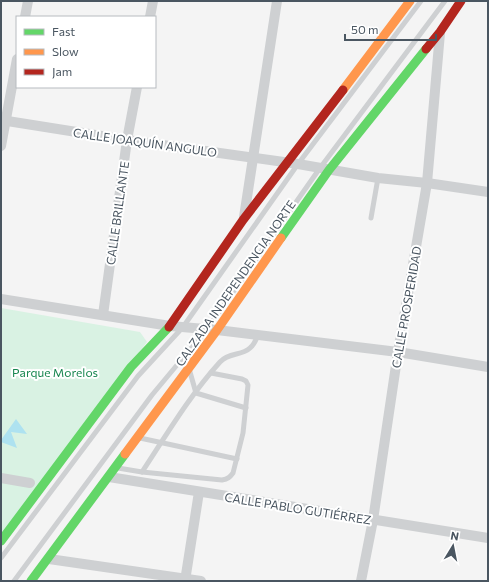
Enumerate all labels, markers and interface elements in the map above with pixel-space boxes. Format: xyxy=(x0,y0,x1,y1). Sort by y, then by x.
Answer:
legend xyxy=(16,16,156,88)
scale bar xyxy=(345,16,436,42)
text: 50 m xyxy=(351,22,379,36)
text: Fast xyxy=(52,24,75,38)
text: Slow xyxy=(52,44,79,58)
text: Jam xyxy=(52,64,72,79)
street label: CALLE JOAQUÍN ANGULO xyxy=(72,125,218,160)
street label: CALLE BRILLANTE xyxy=(103,160,131,266)
street label: CALZADA INDEPENDENCIA NORTE xyxy=(172,197,298,369)
street label: CALLE PROSPERIDAD xyxy=(388,245,424,369)
park label: Parque Morelos xyxy=(12,365,98,379)
street label: CALLE PABLO GUTIÉRREZ xyxy=(224,489,372,527)
north arrow xyxy=(433,526,473,566)
text: N xyxy=(450,529,460,543)

